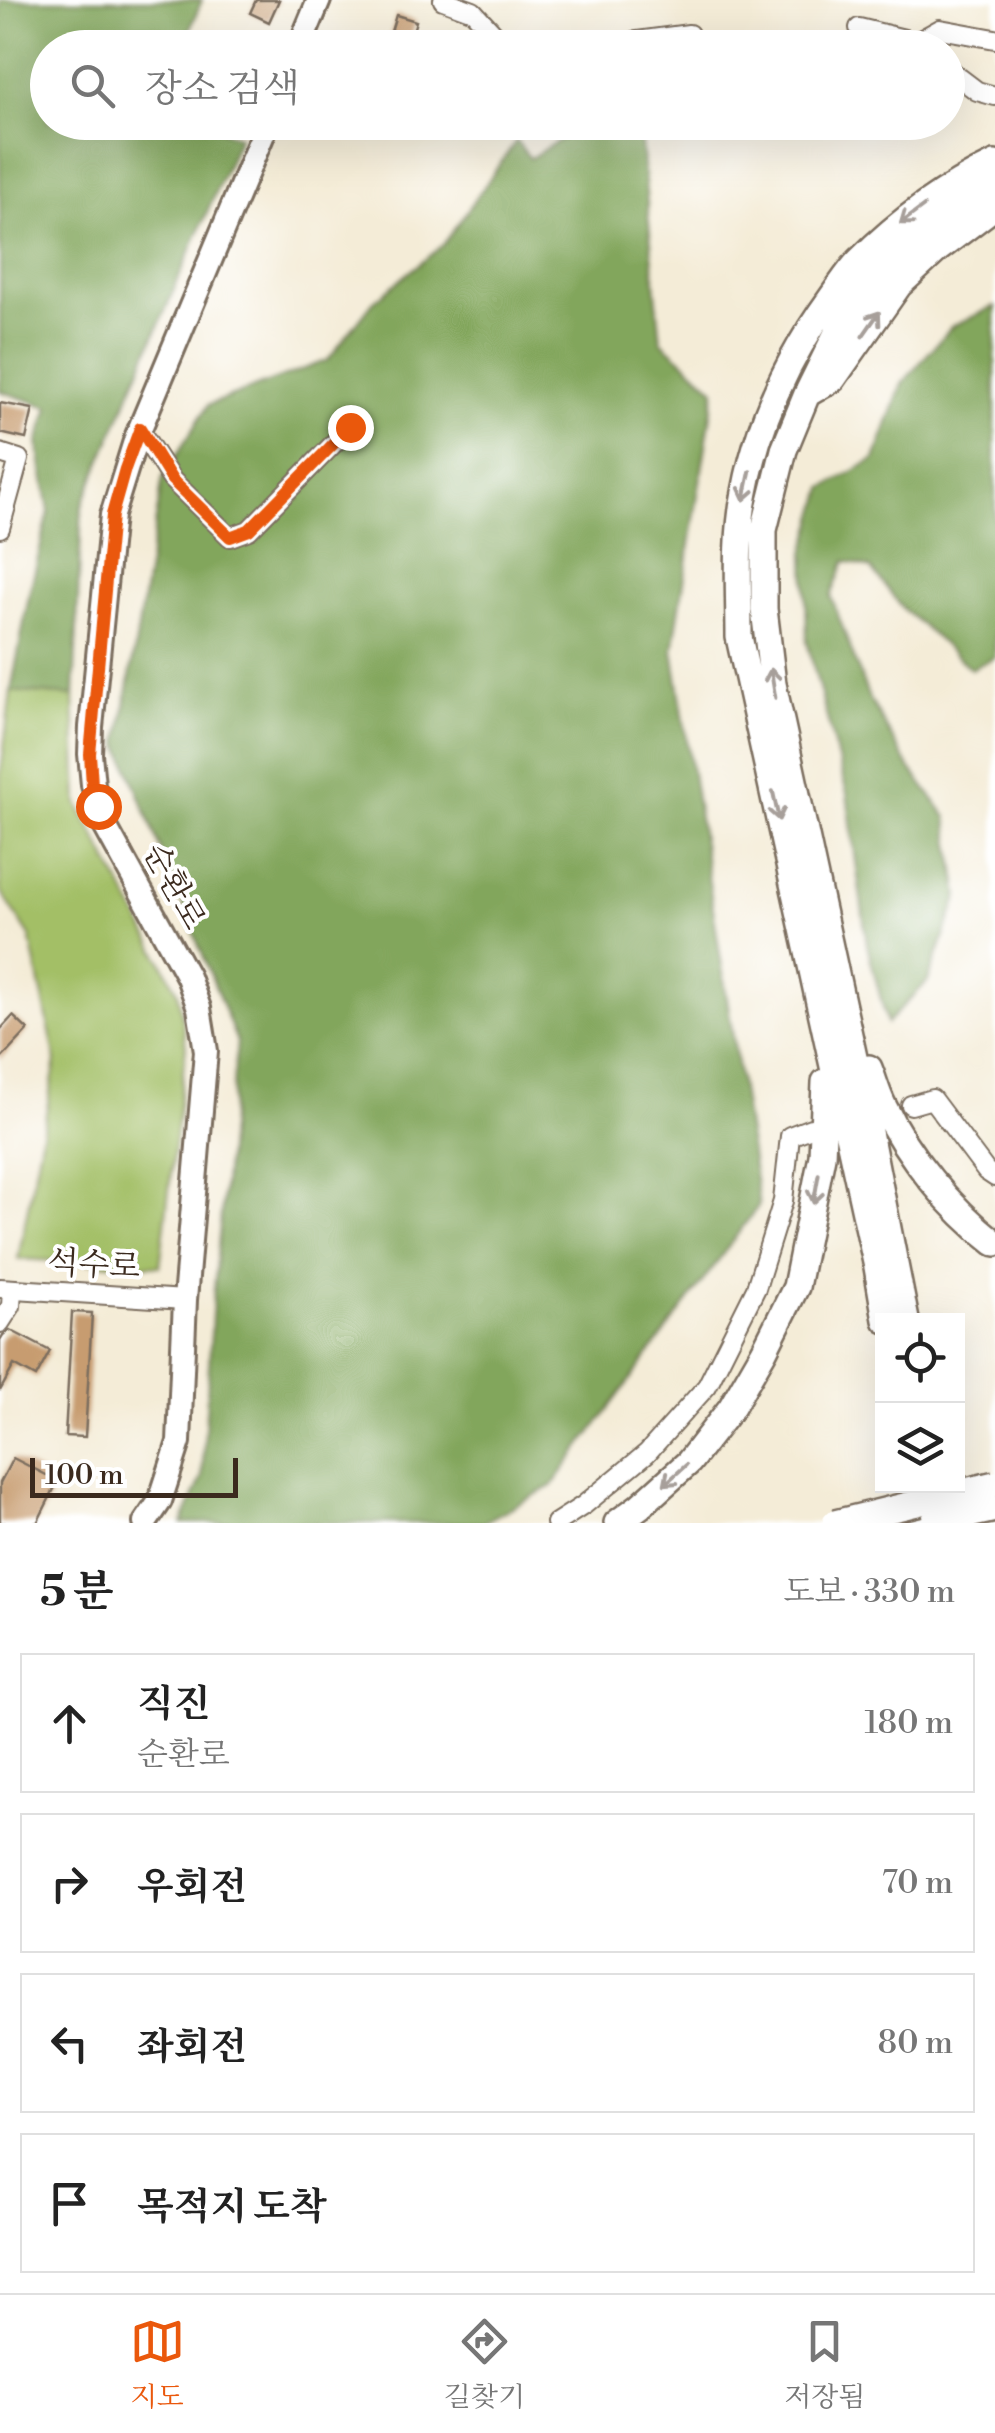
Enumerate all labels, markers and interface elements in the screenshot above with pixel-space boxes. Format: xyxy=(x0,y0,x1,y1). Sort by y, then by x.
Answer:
search box xyxy=(30,30,965,140)
icon: search xyxy=(65,58,120,113)
text: 장소 검색 xyxy=(145,66,300,113)
one-way arrow xyxy=(899,204,926,225)
one-way arrow xyxy=(860,311,881,339)
route end xyxy=(328,405,374,451)
one-way arrow xyxy=(736,469,755,501)
one-way arrow xyxy=(764,667,782,700)
route start xyxy=(76,784,122,830)
one-way arrow xyxy=(768,790,786,822)
street label: 순환로 xyxy=(134,836,214,937)
one-way arrow xyxy=(806,1172,825,1205)
street label: 석수로 xyxy=(47,1243,141,1287)
map controls xyxy=(875,1313,965,1493)
button: locate xyxy=(875,1313,965,1403)
button: layers xyxy=(875,1403,965,1493)
scale bar xyxy=(30,1453,238,1498)
text: 100 m xyxy=(45,1458,124,1493)
one-way arrow xyxy=(663,1463,688,1486)
text: 5 분 xyxy=(40,1566,113,1619)
text: 도보 · 330 m xyxy=(784,1572,955,1612)
text: 직진 xyxy=(137,1681,210,1728)
icon: ahead xyxy=(42,1696,97,1751)
text: 180 m xyxy=(864,1703,953,1743)
text: 순환로 xyxy=(137,1735,230,1775)
icon: right xyxy=(42,1856,97,1911)
text: 70 m xyxy=(882,1863,953,1903)
text: 우회전 xyxy=(137,1864,247,1911)
icon: left xyxy=(42,2016,97,2071)
text: 80 m xyxy=(878,2023,953,2063)
text: 좌회전 xyxy=(137,2024,247,2071)
icon: arrive xyxy=(42,2176,97,2231)
text: 목적지 도착 xyxy=(137,2184,327,2231)
tab: 지도 xyxy=(130,2314,185,2415)
tab: 길찾기 xyxy=(444,2314,525,2415)
tab: 저장됨 xyxy=(784,2314,865,2415)

